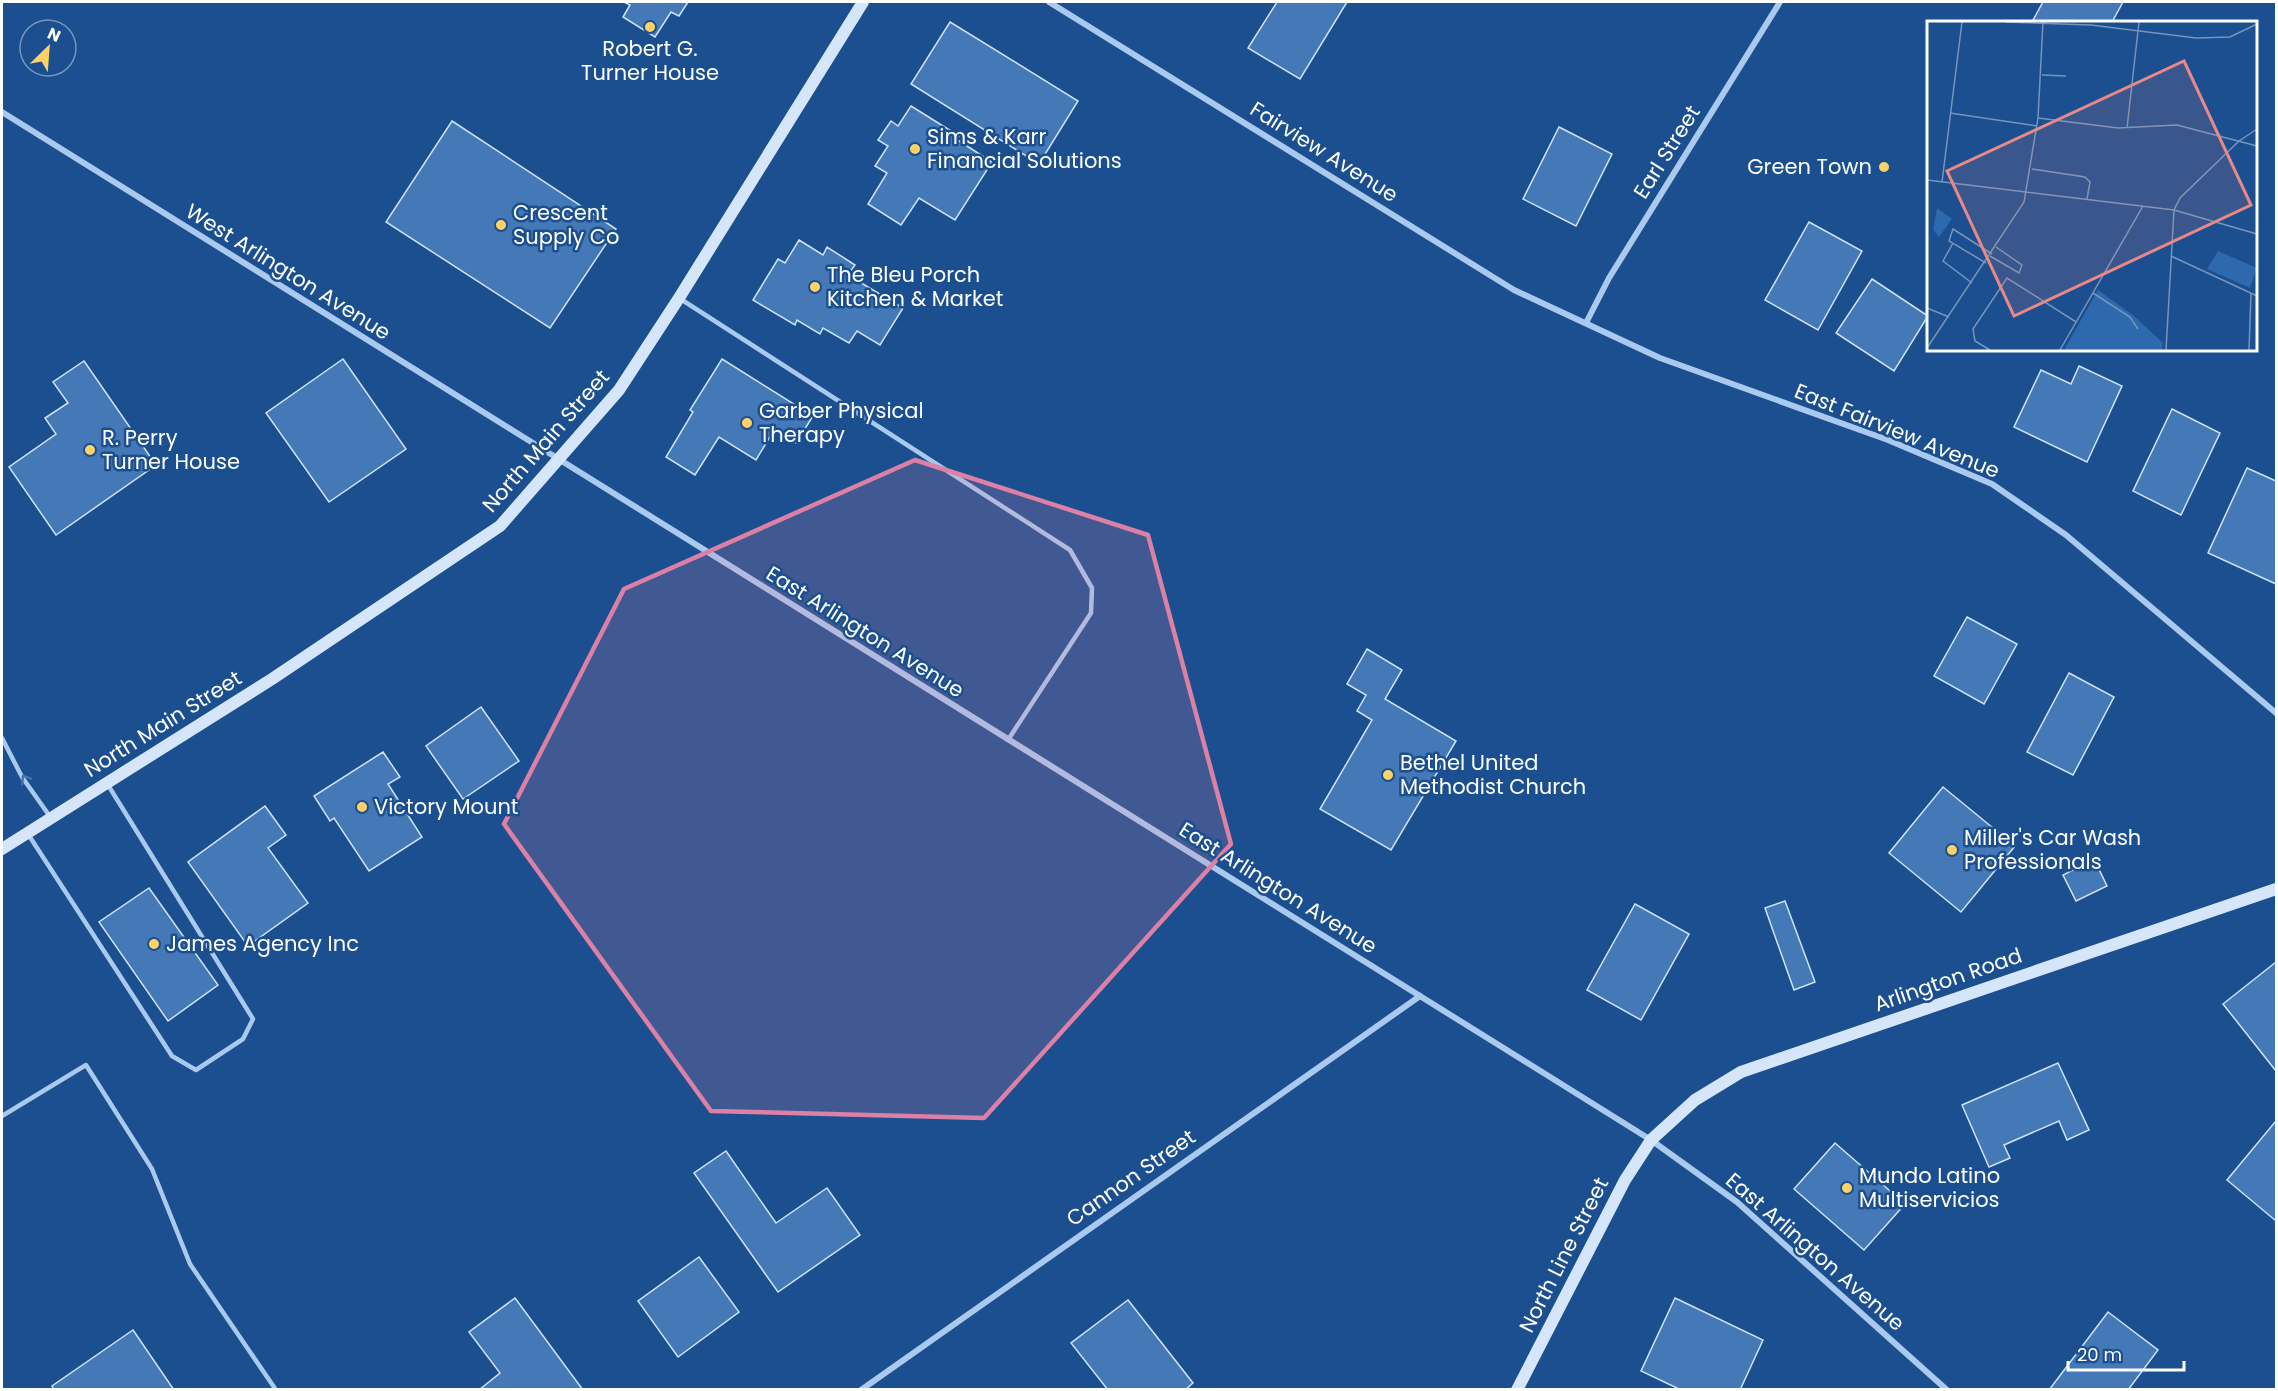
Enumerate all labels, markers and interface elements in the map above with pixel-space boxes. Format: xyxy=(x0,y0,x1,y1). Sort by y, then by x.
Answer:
north arrow xyxy=(18,18,78,78)
marker: Robert G. Turner House xyxy=(643,20,657,34)
inset map xyxy=(1927,21,2257,351)
text: N xyxy=(44,22,64,48)
place label: Robert G. Turner House xyxy=(581,34,719,87)
street label: Fairview Avenue xyxy=(1245,94,1404,209)
street label: Earl Street xyxy=(1626,99,1707,204)
place label: Sims & Karr Financial Solutions xyxy=(927,122,1122,175)
marker: Sims & Karr Financial Solutions xyxy=(908,142,922,156)
place label: Green Town xyxy=(1747,152,1872,181)
marker: Green Town xyxy=(1877,160,1891,174)
street label: West Arlington Avenue xyxy=(180,197,396,347)
place label: Crescent Supply Co xyxy=(513,198,619,251)
marker: Crescent Supply Co xyxy=(494,218,508,232)
place label: The Bleu Porch Kitchen & Market xyxy=(827,260,1003,313)
marker: The Bleu Porch Kitchen & Market xyxy=(808,280,822,294)
street label: North Main Street xyxy=(475,363,616,518)
street label: East Fairview Avenue xyxy=(1790,376,2004,485)
place label: Garber Physical Therapy xyxy=(759,396,924,449)
marker: Garber Physical Therapy xyxy=(740,416,754,430)
place label: R. Perry Turner House xyxy=(102,423,240,476)
marker: R. Perry Turner House xyxy=(83,443,97,457)
street label: East Arlington Avenue xyxy=(761,559,970,704)
street label: North Main Street xyxy=(78,663,247,784)
place label: Bethel United Methodist Church xyxy=(1400,748,1586,801)
marker: Bethel United Methodist Church xyxy=(1381,768,1395,782)
one-way arrow xyxy=(20,775,32,785)
place label: Victory Mount xyxy=(374,792,519,821)
marker: Victory Mount xyxy=(355,800,369,814)
street label: East Arlington Avenue xyxy=(1174,815,1383,960)
place label: Miller's Car Wash Professionals xyxy=(1964,823,2141,876)
marker: Miller's Car Wash Professionals xyxy=(1945,843,1959,857)
place label: James Agency Inc xyxy=(166,929,359,958)
marker: James Agency Inc xyxy=(147,937,161,951)
street label: Arlington Road xyxy=(1870,941,2026,1018)
street label: Cannon Street xyxy=(1060,1122,1201,1233)
place label: Mundo Latino Multiservicios xyxy=(1859,1161,2000,1214)
street label: East Arlington Avenue xyxy=(1720,1166,1911,1337)
street label: North Line Street xyxy=(1512,1172,1615,1337)
marker: Mundo Latino Multiservicios xyxy=(1840,1181,1854,1195)
scale bar xyxy=(2068,1334,2184,1372)
text: 20 m xyxy=(2077,1342,2122,1367)

